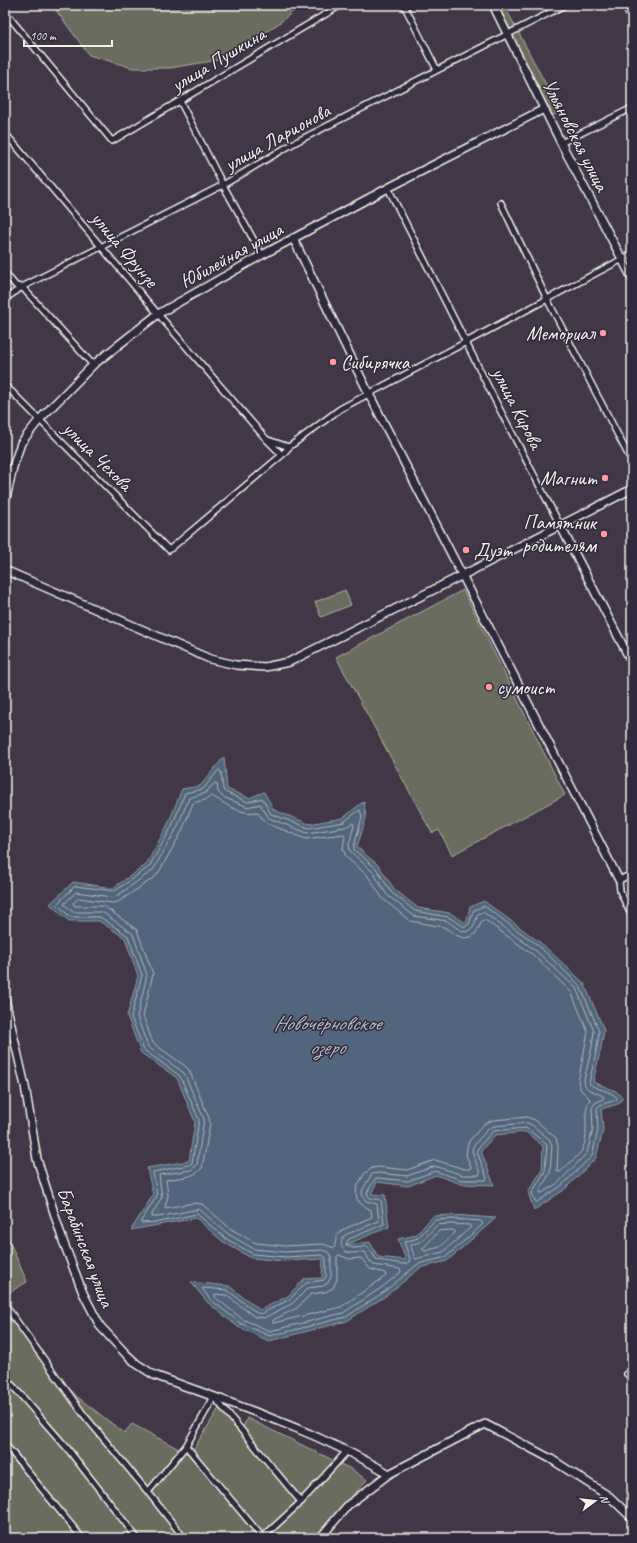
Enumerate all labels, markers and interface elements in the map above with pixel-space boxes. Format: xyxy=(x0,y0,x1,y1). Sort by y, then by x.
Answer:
street label: улица Пушкина xyxy=(166,21,271,98)
scale bar xyxy=(24,22,112,48)
text: 100 m xyxy=(30,28,57,44)
street label: Ульяновская улица xyxy=(537,75,615,197)
street label: улица Ларионова xyxy=(219,97,336,177)
street label: улица Фрунзе xyxy=(85,205,165,294)
street label: Юбилейная улица xyxy=(176,216,289,294)
place label: Мемориал xyxy=(526,321,597,346)
marker: Мемориал xyxy=(598,328,608,338)
place label: Сибирячка xyxy=(341,350,411,375)
marker: Сибирячка xyxy=(328,357,338,367)
street label: улица Кирова xyxy=(486,362,550,455)
street label: улица Чехова xyxy=(57,416,139,498)
place label: Магнит xyxy=(540,466,598,491)
marker: Магнит xyxy=(600,473,610,483)
place label: Памятник родителям xyxy=(522,510,598,558)
marker: Памятник родителям xyxy=(599,529,609,539)
place label: Дуэт xyxy=(474,538,513,563)
marker: Дуэт xyxy=(461,545,471,555)
place label: сумоист xyxy=(497,675,556,700)
marker: сумоист xyxy=(484,682,494,692)
water label: Новочёрновское озеро xyxy=(273,1010,384,1061)
street label: Барабинская улица xyxy=(51,1184,121,1313)
north arrow xyxy=(575,1481,615,1521)
text: N xyxy=(597,1493,613,1506)

